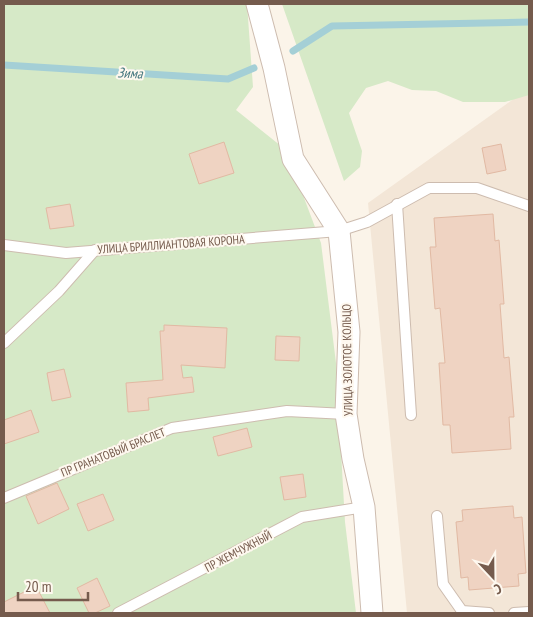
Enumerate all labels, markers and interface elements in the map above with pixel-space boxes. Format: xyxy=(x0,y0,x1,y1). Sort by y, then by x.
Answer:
water label: Зима xyxy=(117,63,144,83)
street label: УЛИЦА БРИЛЛИАНТОВАЯ КОРОНА xyxy=(97,231,245,257)
street label: УЛИЦА ЗОЛОТОЕ КОЛЬЦО xyxy=(339,303,355,416)
street label: ПР ГРАНАТОВЫЙ БРАСЛЕТ xyxy=(59,424,168,480)
street label: ПР ЖЕМЧУЖНЫЙ xyxy=(202,527,274,575)
north arrow xyxy=(468,552,518,602)
scale bar xyxy=(18,570,88,602)
text: 20 m xyxy=(25,577,51,596)
text: С xyxy=(491,580,504,599)

